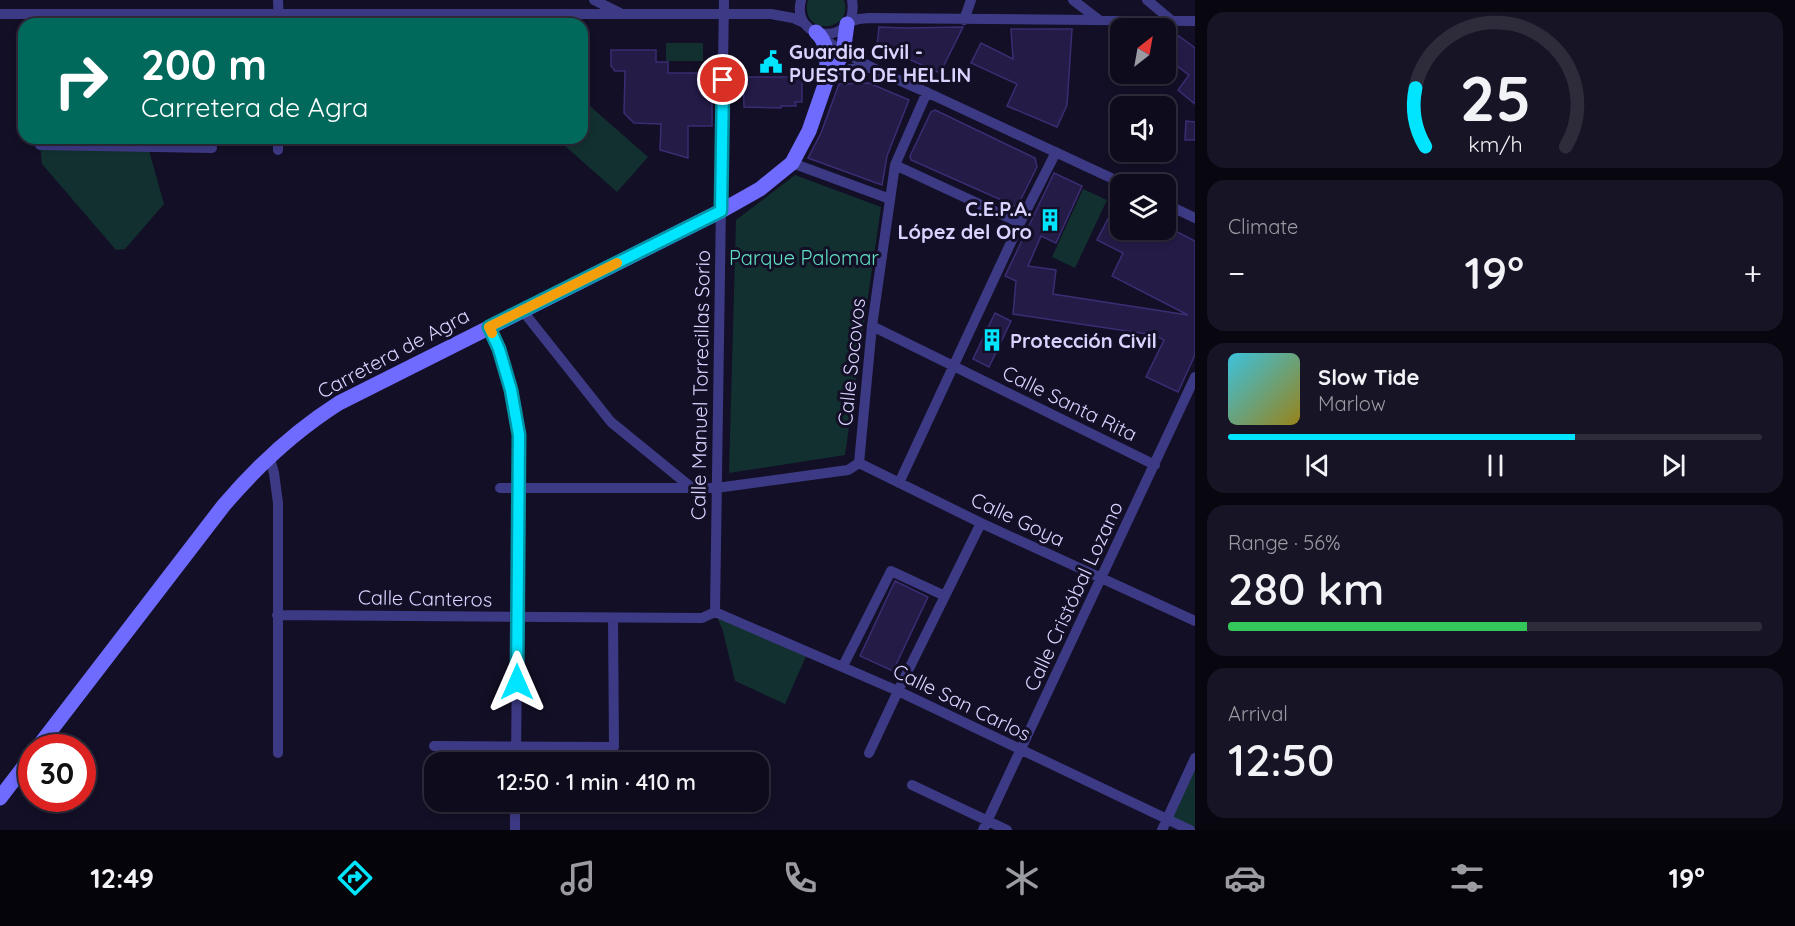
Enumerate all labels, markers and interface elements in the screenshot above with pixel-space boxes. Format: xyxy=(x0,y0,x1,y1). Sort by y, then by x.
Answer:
north arrow xyxy=(1110,18,1176,84)
map controls xyxy=(1110,18,1176,240)
text: 200 m xyxy=(141,38,267,91)
place label: Guardia Civil - PUESTO DE HELLIN xyxy=(789,39,971,87)
icon: right xyxy=(42,42,120,120)
public building icon: Guardia Civil - PUESTO DE HELLIN xyxy=(758,49,784,75)
pin xyxy=(697,54,748,105)
text: 25 xyxy=(1459,59,1531,137)
icon: arrive xyxy=(706,63,739,96)
text: Carretera de Agra xyxy=(141,90,368,124)
button: sound xyxy=(1110,96,1176,162)
text: km/h xyxy=(1468,131,1522,157)
button: layers xyxy=(1110,174,1176,240)
place label: C.E.P.A. López del Oro xyxy=(897,196,1032,244)
building icon: C.E.P.A. López del Oro xyxy=(1037,207,1063,233)
text: Climate xyxy=(1228,214,1298,239)
text: 19° xyxy=(1465,244,1524,300)
park label: Parque Palomar xyxy=(729,245,879,270)
street label: Calle Manuel Torrecillas Sorio xyxy=(685,250,715,520)
text: − xyxy=(1228,252,1245,293)
text: + xyxy=(1743,252,1762,293)
street label: Calle Socovos xyxy=(832,297,870,427)
street label: Carretera de Agra xyxy=(313,302,473,404)
building icon: Protección Civil xyxy=(979,327,1005,353)
place label: Protección Civil xyxy=(1010,328,1157,353)
street label: Calle Santa Rita xyxy=(999,360,1141,446)
text: Slow Tide xyxy=(1318,363,1419,391)
text: Marlow xyxy=(1318,391,1386,416)
icon: previous xyxy=(1301,449,1334,482)
icon: pause xyxy=(1479,449,1512,482)
icon: next xyxy=(1657,449,1690,482)
street label: Calle Goya xyxy=(967,486,1069,552)
street label: Calle Cristóbal Lozano xyxy=(1018,497,1128,695)
text: Range · 56% xyxy=(1228,530,1341,555)
text: 280 km xyxy=(1228,560,1384,616)
street label: Calle Canteros xyxy=(358,584,492,612)
position arrow xyxy=(485,650,549,714)
street label: Calle San Carlos xyxy=(889,658,1035,746)
text: Arrival xyxy=(1228,701,1288,726)
text: 12:50 xyxy=(1228,731,1334,787)
speed limit sign: 30 xyxy=(18,734,96,812)
text: 12:50 · 1 min · 410 m xyxy=(497,768,696,796)
icon: directions xyxy=(334,857,376,899)
icon: music xyxy=(557,857,599,899)
icon: phone xyxy=(779,857,821,899)
icon: climate xyxy=(1001,857,1043,899)
icon: car xyxy=(1224,857,1266,899)
icon: filters xyxy=(1446,857,1488,899)
text: 12:49 xyxy=(90,861,154,895)
text: 19° xyxy=(1668,861,1705,895)

